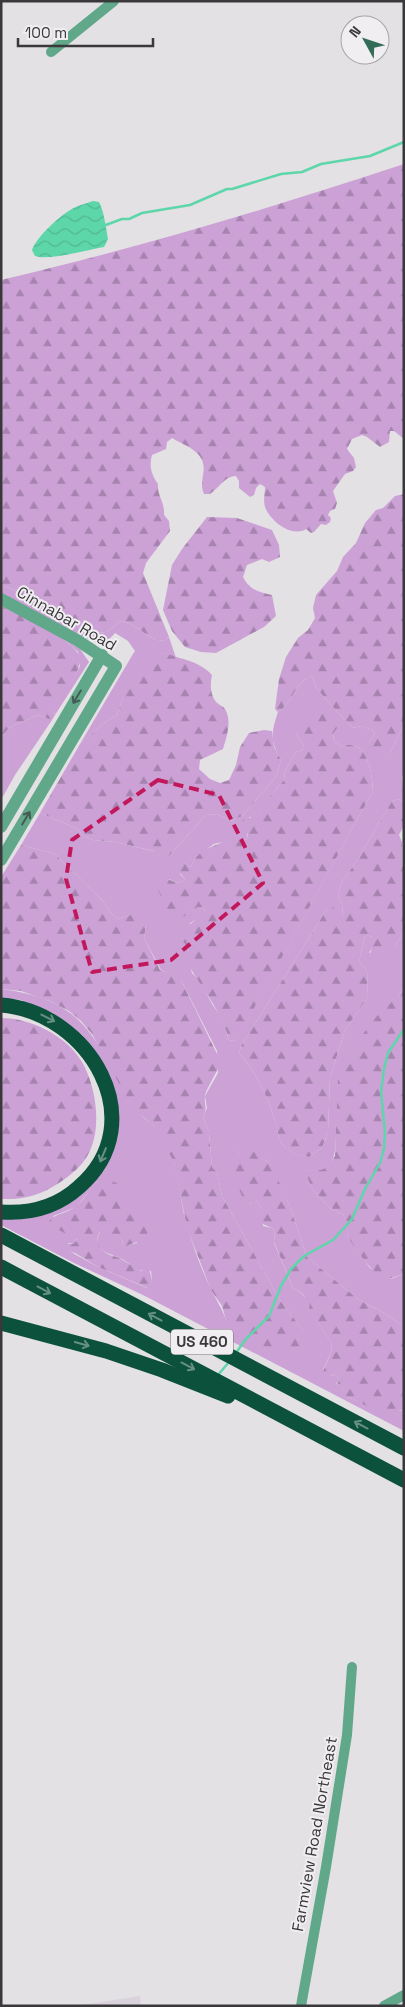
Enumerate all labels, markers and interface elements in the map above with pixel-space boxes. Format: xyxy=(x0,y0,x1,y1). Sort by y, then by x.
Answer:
scale bar xyxy=(18,15,152,47)
north arrow xyxy=(340,15,390,65)
text: N xyxy=(345,22,365,41)
text: 100 m xyxy=(25,23,67,42)
street label: Cinnabar Road xyxy=(13,581,120,656)
one-way arrow xyxy=(72,690,82,704)
one-way arrow xyxy=(21,811,31,826)
one-way arrow xyxy=(40,1013,55,1023)
one-way arrow xyxy=(98,1147,108,1162)
one-way arrow xyxy=(37,1285,52,1295)
one-way arrow xyxy=(148,1312,163,1321)
road number: US 460 xyxy=(171,1330,233,1354)
one-way arrow xyxy=(74,1340,90,1349)
one-way arrow xyxy=(180,1362,195,1371)
one-way arrow xyxy=(353,1420,368,1430)
street label: Farmview Road Northeast xyxy=(287,1735,342,1933)

